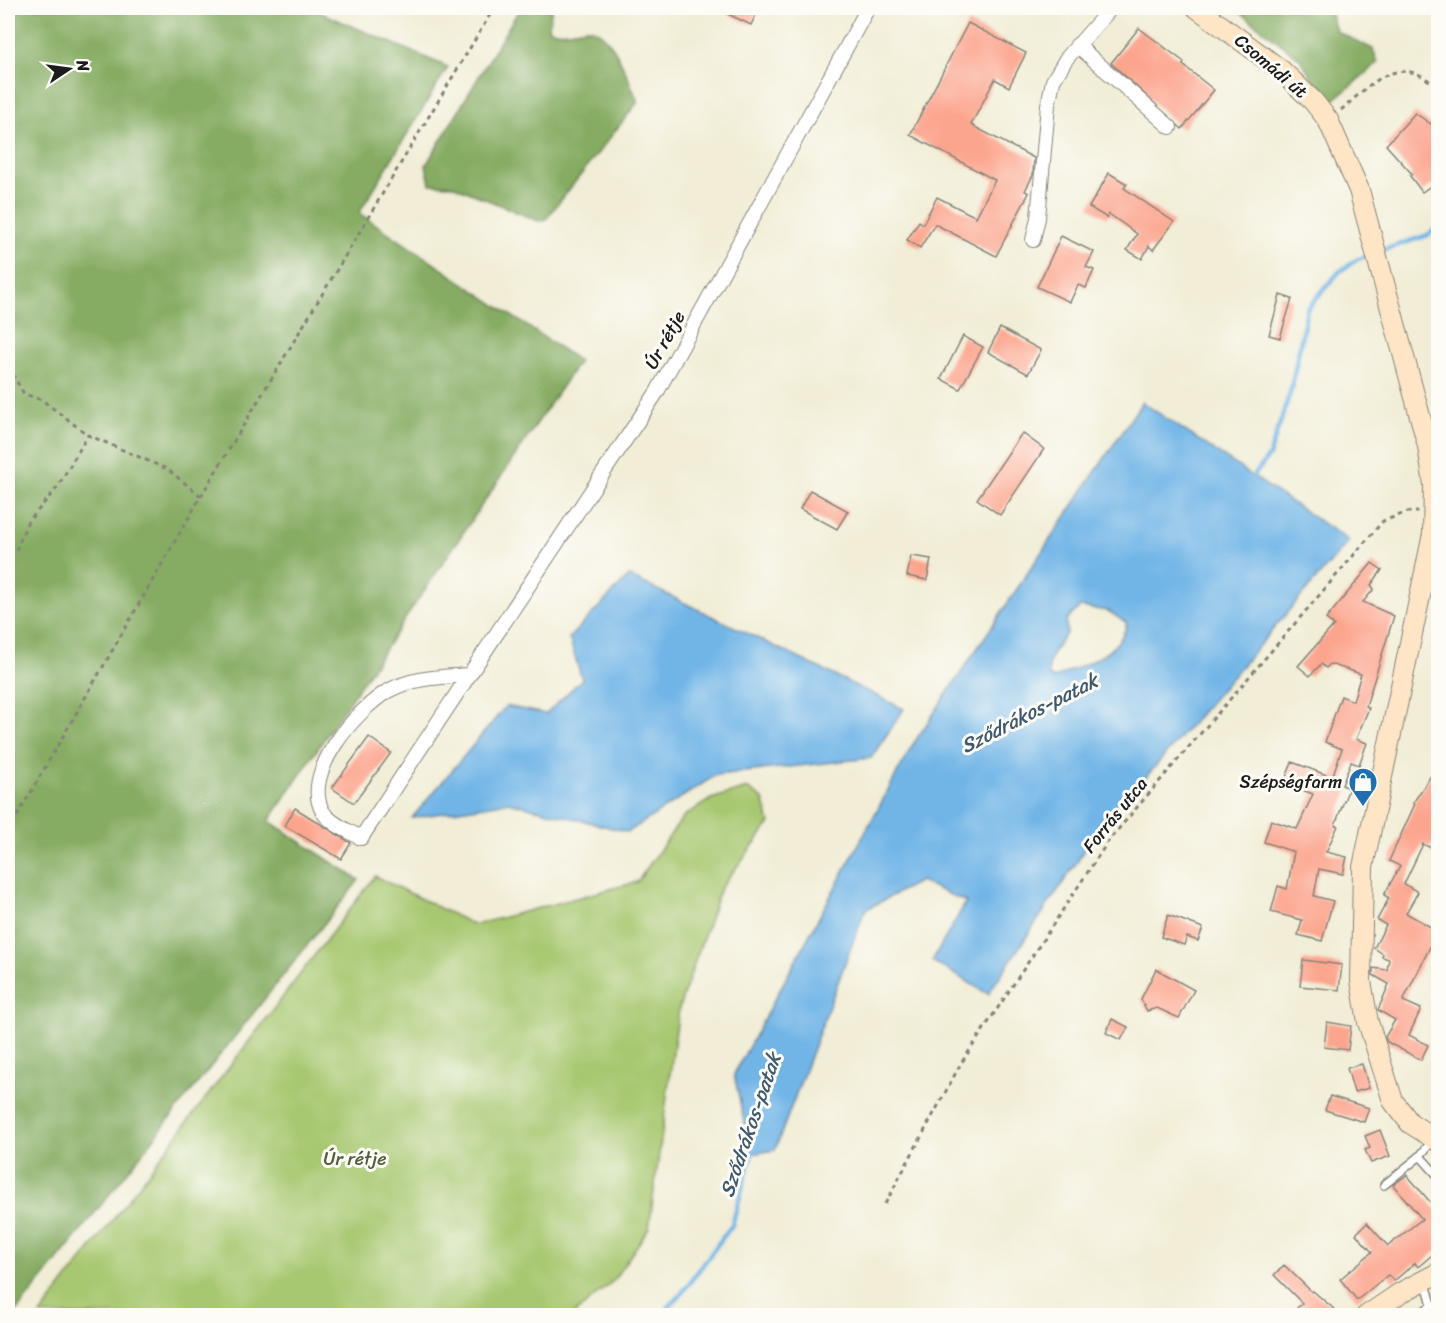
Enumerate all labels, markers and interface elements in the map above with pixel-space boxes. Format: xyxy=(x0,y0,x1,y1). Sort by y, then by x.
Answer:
street label: Csomádi út xyxy=(1227,25,1315,107)
north arrow xyxy=(39,39,99,99)
text: N xyxy=(68,56,99,75)
street label: Úr rétje xyxy=(636,305,694,375)
water label: Sződrákos-patak xyxy=(954,663,1106,763)
place label: Szépségfarm xyxy=(1240,766,1342,798)
shop icon: Szépségfarm xyxy=(1347,766,1379,808)
street label: Forrás utca xyxy=(1074,770,1156,860)
water label: Sződrákos-patak xyxy=(709,1046,792,1202)
park label: Úr rétje xyxy=(324,1143,386,1175)

